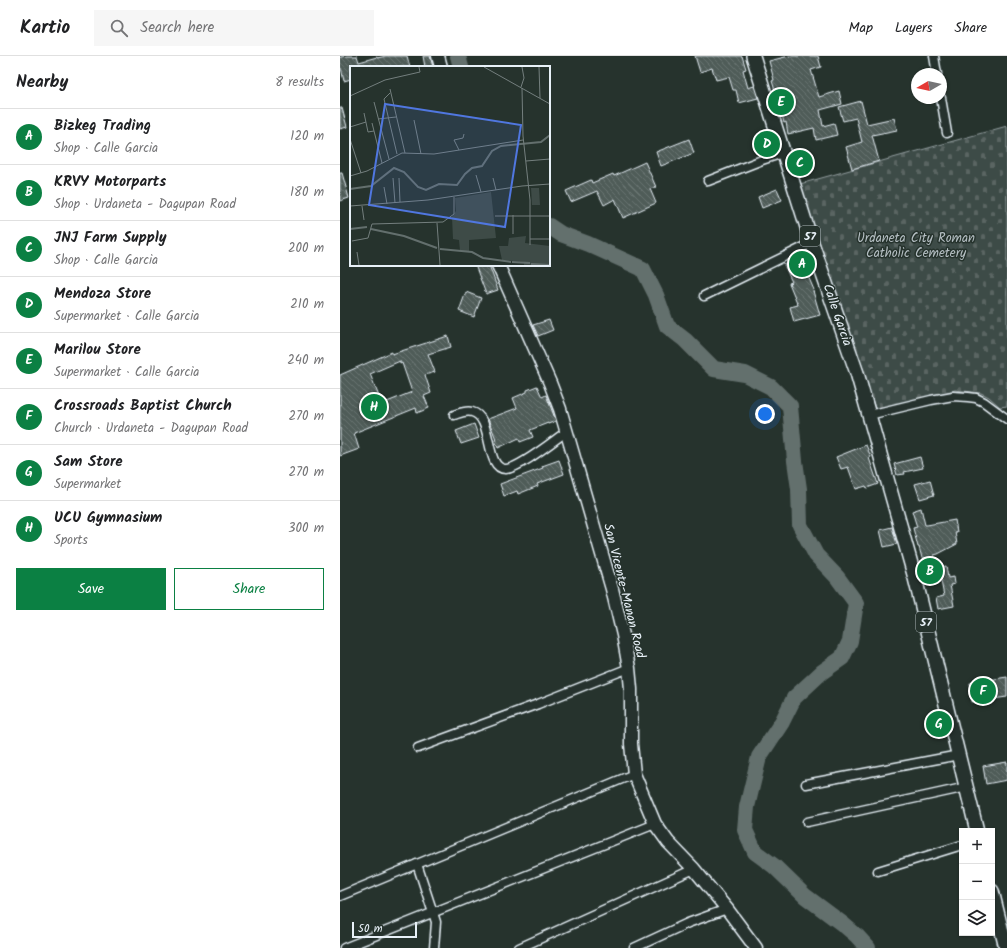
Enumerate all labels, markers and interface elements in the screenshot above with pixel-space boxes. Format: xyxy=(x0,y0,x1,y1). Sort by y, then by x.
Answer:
search box xyxy=(94,10,374,46)
text: Kartio xyxy=(20,13,70,43)
text: Search here xyxy=(140,16,214,40)
icon: search xyxy=(108,17,130,39)
text: Map xyxy=(849,17,873,39)
text: Layers xyxy=(895,17,933,39)
text: Share xyxy=(955,17,987,39)
inset map xyxy=(350,66,550,266)
north arrow xyxy=(911,68,947,104)
text: Nearby xyxy=(16,69,68,96)
text: 8 results xyxy=(275,72,324,93)
pin: E xyxy=(768,87,794,117)
text: Bizkeg Trading xyxy=(54,114,151,138)
text: A xyxy=(25,126,33,147)
text: 120 m xyxy=(290,126,324,147)
pin: D xyxy=(754,129,780,159)
text: Shop · Calle Garcia xyxy=(54,138,158,159)
pin: C xyxy=(787,148,813,178)
text: KRVY Motorparts xyxy=(54,170,166,194)
text: B xyxy=(25,182,33,203)
text: 180 m xyxy=(290,182,324,203)
text: Shop · Urdaneta - Dagupan Road xyxy=(54,194,236,215)
text: JNJ Farm Supply xyxy=(54,226,167,250)
road number: 57 xyxy=(800,226,820,246)
park label: Urdaneta City Roman Catholic Cemetery xyxy=(857,228,975,264)
text: C xyxy=(25,238,33,259)
text: 200 m xyxy=(288,238,324,259)
pin: A xyxy=(789,249,815,279)
text: Shop · Calle Garcia xyxy=(54,250,158,271)
street label: Calle Garcia xyxy=(817,281,857,349)
text: Mendoza Store xyxy=(54,282,151,306)
text: D xyxy=(25,294,33,315)
text: 210 m xyxy=(290,294,324,315)
text: Supermarket · Calle Garcia xyxy=(54,306,199,327)
text: Marilou Store xyxy=(54,338,141,362)
text: E xyxy=(25,350,33,371)
text: 240 m xyxy=(287,350,324,371)
text: Supermarket · Calle Garcia xyxy=(54,362,199,383)
pin: H xyxy=(361,392,387,422)
text: Crossroads Baptist Church xyxy=(54,394,232,418)
your location xyxy=(755,404,775,424)
text: F xyxy=(25,406,33,427)
text: 270 m xyxy=(288,406,324,427)
text: Church · Urdaneta - Dagupan Road xyxy=(54,418,248,439)
text: Sam Store xyxy=(54,450,123,474)
text: G xyxy=(25,462,33,483)
text: 270 m xyxy=(288,462,324,483)
text: Supermarket xyxy=(54,474,121,495)
text: UCU Gymnasium xyxy=(54,506,162,530)
text: H xyxy=(25,518,33,539)
text: 300 m xyxy=(288,518,324,539)
street label: San Vicente-Manan Road xyxy=(597,521,651,661)
text: Sports xyxy=(54,530,88,551)
pin: B xyxy=(917,556,943,586)
button: Save xyxy=(16,568,166,610)
button: Share xyxy=(174,568,324,610)
road number: 57 xyxy=(916,612,936,632)
pin: F xyxy=(970,676,996,706)
pin: G xyxy=(926,709,952,739)
map controls xyxy=(959,828,995,936)
button: + xyxy=(959,828,995,864)
button: − xyxy=(959,864,995,900)
button: layers xyxy=(959,900,995,936)
scale bar xyxy=(352,920,417,939)
text: 50 m xyxy=(358,920,383,938)

